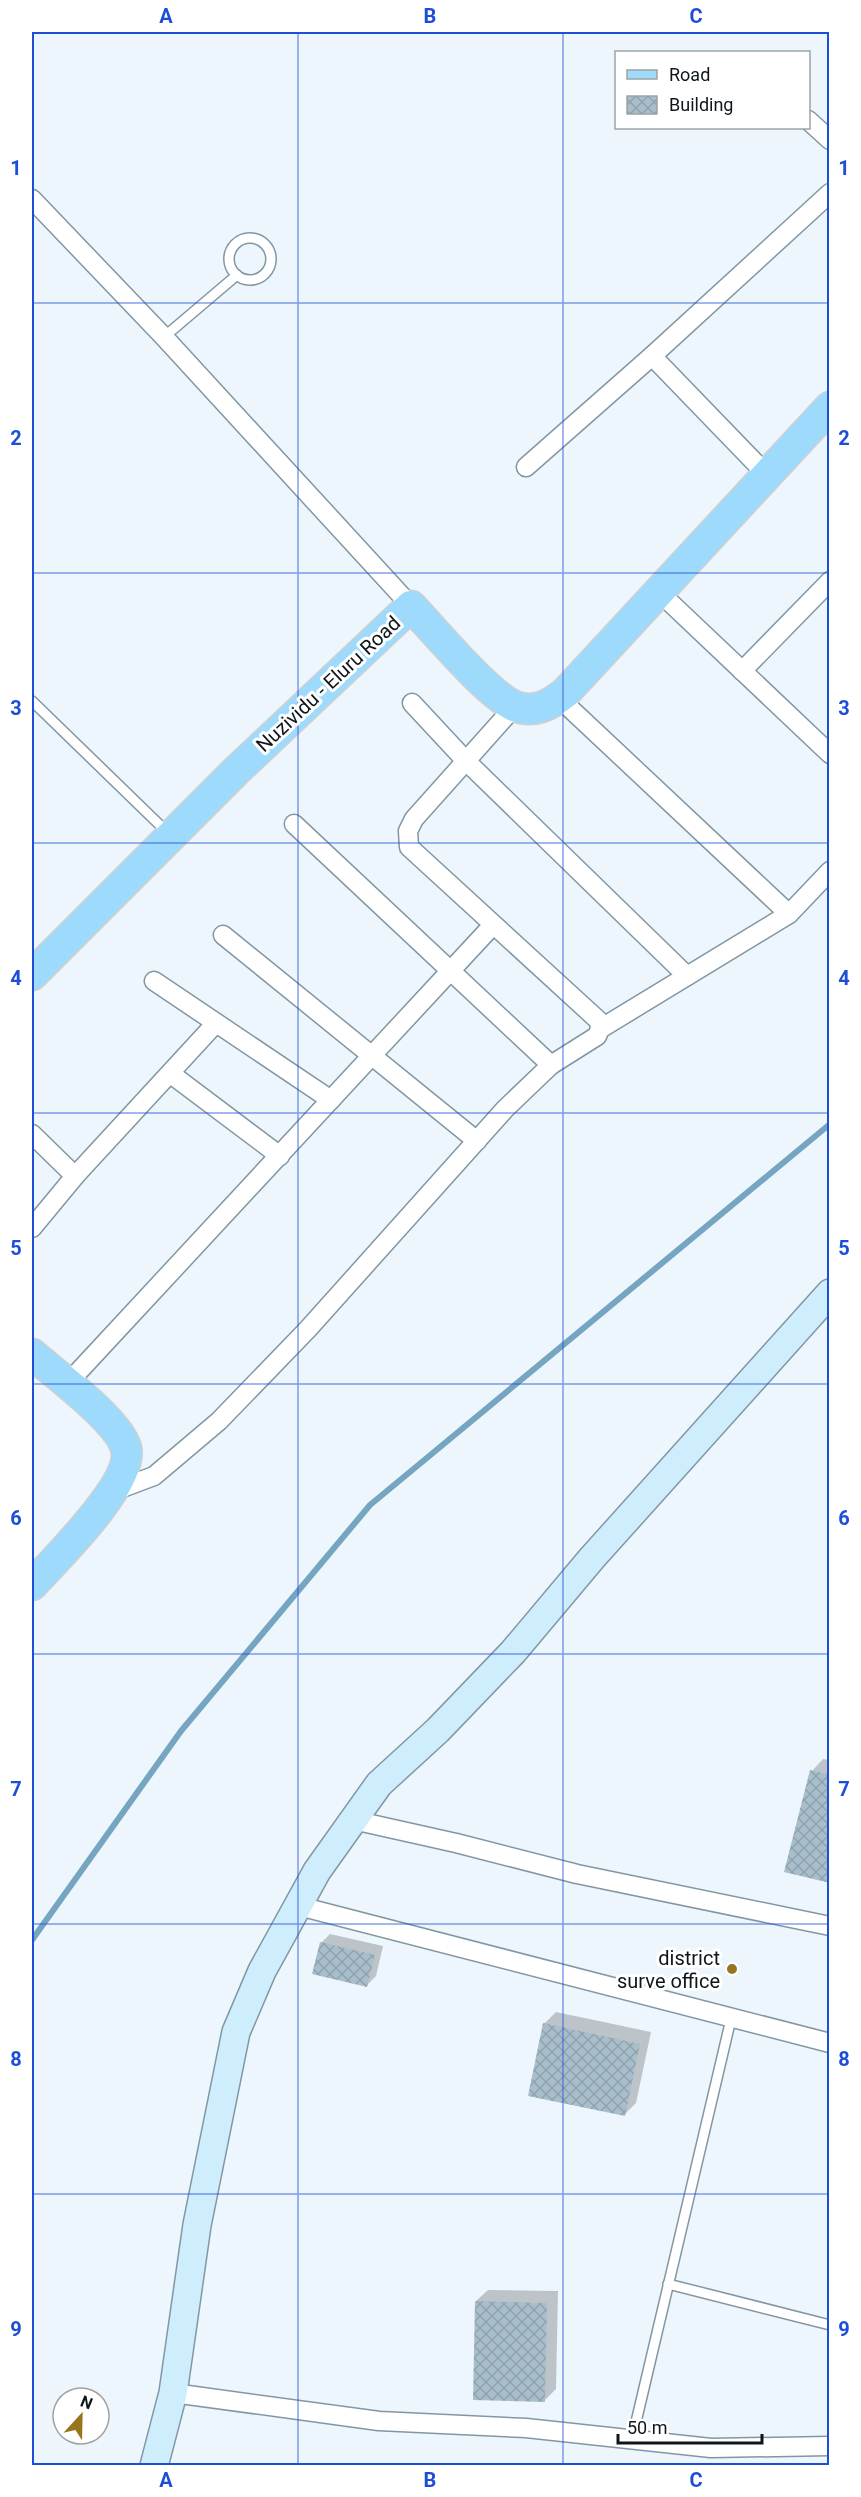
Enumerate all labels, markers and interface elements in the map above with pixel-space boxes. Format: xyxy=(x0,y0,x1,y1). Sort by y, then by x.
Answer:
text: A xyxy=(159,4,173,28)
text: B xyxy=(424,4,436,28)
text: C xyxy=(689,4,703,28)
legend xyxy=(615,51,810,129)
text: Road xyxy=(669,64,710,85)
text: Building xyxy=(669,94,733,115)
text: 1 xyxy=(10,156,22,180)
text: 1 xyxy=(838,156,850,180)
text: 2 xyxy=(10,426,22,450)
text: 2 xyxy=(838,426,850,450)
street label: Nuzividu - Eluru Road xyxy=(251,611,405,757)
text: 3 xyxy=(10,696,22,720)
text: 3 xyxy=(838,696,850,720)
text: 4 xyxy=(10,966,22,990)
text: 4 xyxy=(838,966,850,990)
text: 5 xyxy=(10,1236,22,1260)
text: 5 xyxy=(838,1236,850,1260)
text: 6 xyxy=(10,1506,22,1530)
text: 6 xyxy=(838,1506,850,1530)
text: 7 xyxy=(10,1777,22,1801)
text: 7 xyxy=(838,1777,850,1801)
place label: district surve office xyxy=(617,1946,720,1993)
marker: district surve office xyxy=(725,1962,739,1976)
text: 8 xyxy=(10,2047,22,2071)
text: 8 xyxy=(838,2047,850,2071)
text: 9 xyxy=(10,2317,22,2341)
text: 9 xyxy=(838,2317,850,2341)
north arrow xyxy=(51,2386,111,2446)
text: N xyxy=(78,2392,95,2413)
scale bar xyxy=(618,2407,762,2445)
text: 50 m xyxy=(627,2417,667,2438)
text: A xyxy=(159,2468,173,2492)
text: B xyxy=(424,2468,436,2492)
text: C xyxy=(689,2468,703,2492)

